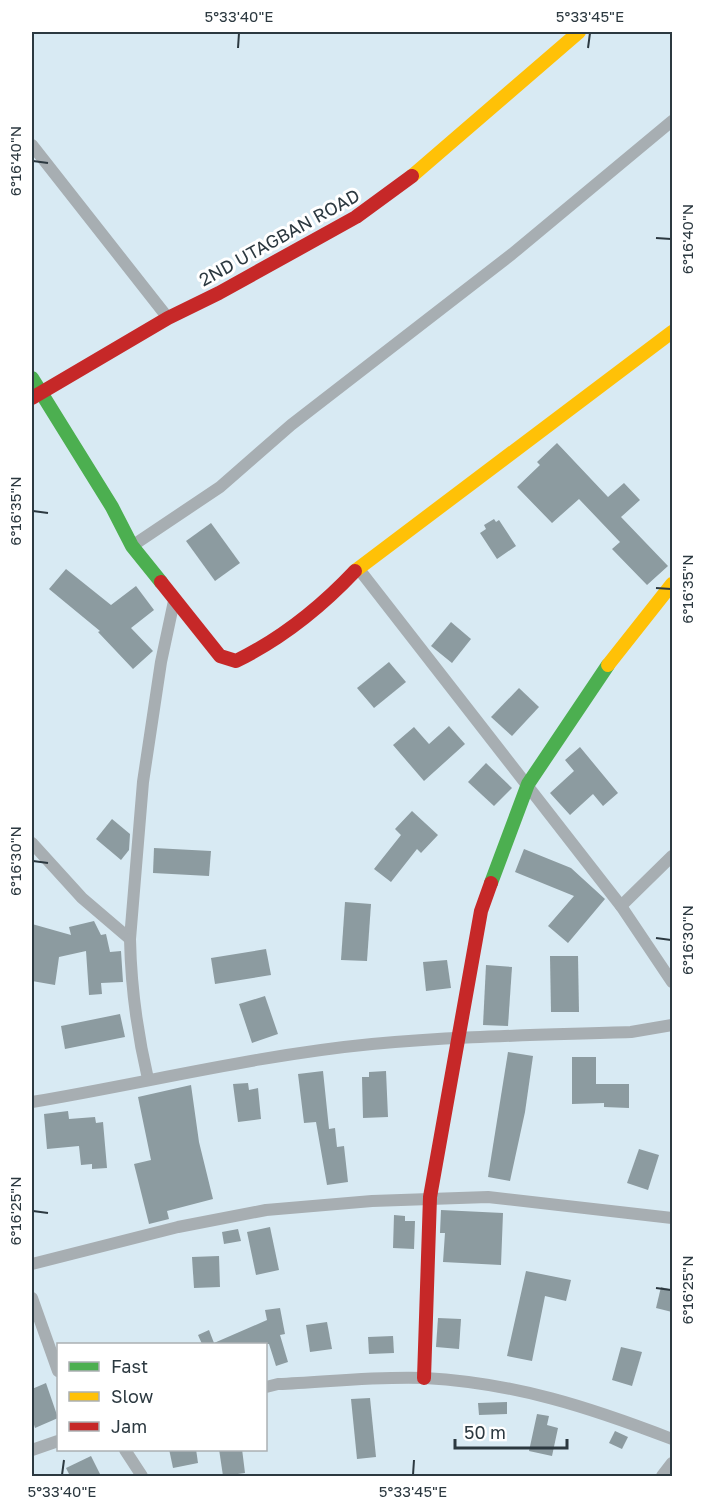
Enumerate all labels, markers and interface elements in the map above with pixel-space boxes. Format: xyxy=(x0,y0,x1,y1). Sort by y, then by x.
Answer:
text: 5°33'40"E xyxy=(205,7,273,25)
text: 5°33'45"E xyxy=(556,7,624,25)
text: 6°16'40"N xyxy=(6,126,24,196)
street label: 2ND UTAGBAN ROAD xyxy=(195,184,363,290)
text: 6°16'40"N xyxy=(678,204,696,274)
text: 6°16'35"N xyxy=(6,476,24,546)
text: 6°16'35"N xyxy=(678,554,696,624)
text: 6°16'30"N xyxy=(6,826,24,896)
text: 6°16'30"N xyxy=(678,905,696,975)
text: 6°16'25"N xyxy=(6,1176,24,1246)
text: 6°16'25"N xyxy=(678,1255,696,1325)
legend xyxy=(57,1343,267,1451)
text: Fast xyxy=(111,1355,148,1377)
text: Slow xyxy=(111,1385,154,1407)
scale bar xyxy=(455,1412,568,1450)
text: Jam xyxy=(111,1415,147,1437)
text: 50 m xyxy=(464,1421,506,1443)
text: 5°33'40"E xyxy=(28,1482,96,1500)
text: 5°33'45"E xyxy=(379,1482,447,1500)

